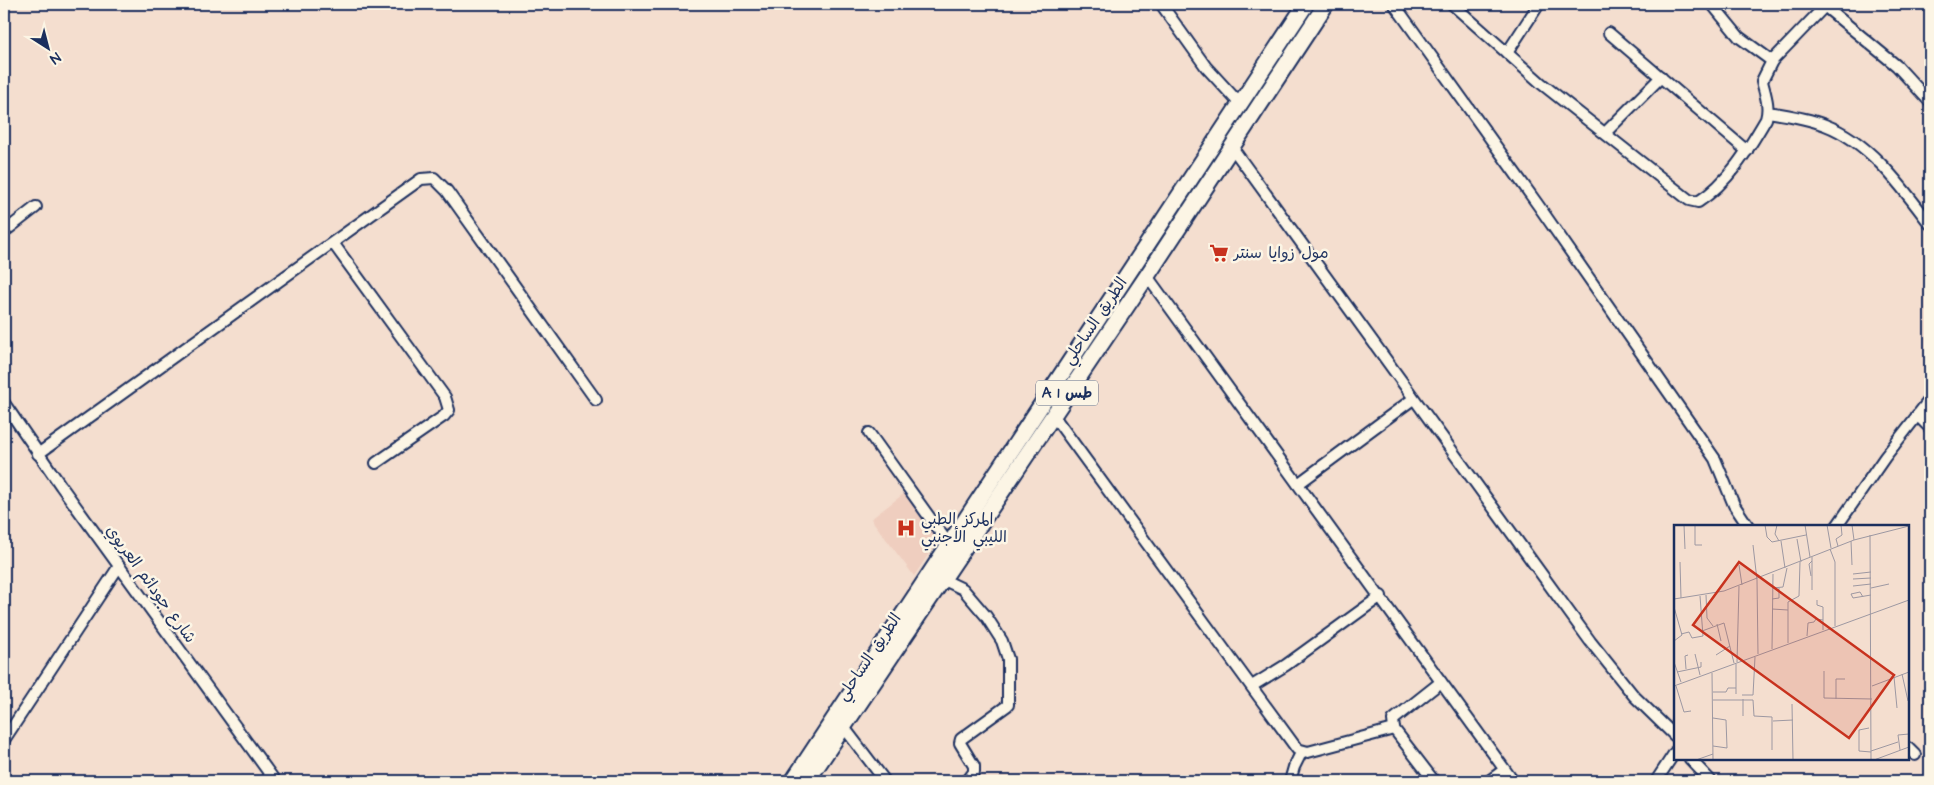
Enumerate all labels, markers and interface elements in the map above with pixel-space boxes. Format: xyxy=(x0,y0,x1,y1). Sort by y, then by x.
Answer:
north arrow xyxy=(22,22,72,72)
text: N xyxy=(45,47,64,69)
supermarket icon: مول زوايا سنتر xyxy=(1208,242,1230,264)
place label: مول زوايا سنتر xyxy=(1232,242,1328,264)
street label: الطريق الساحلي xyxy=(1058,273,1135,371)
road number: A 1 طس xyxy=(1036,380,1098,406)
place label: المركز الطبي الليبي الأجنبي xyxy=(921,508,1007,551)
hospital icon: المركز الطبي الليبي الأجنبي xyxy=(895,517,917,539)
street label: شارع جودائم العريوي xyxy=(100,520,201,648)
inset map xyxy=(1674,525,1909,760)
street label: الطريق الساحلي xyxy=(832,609,909,707)

